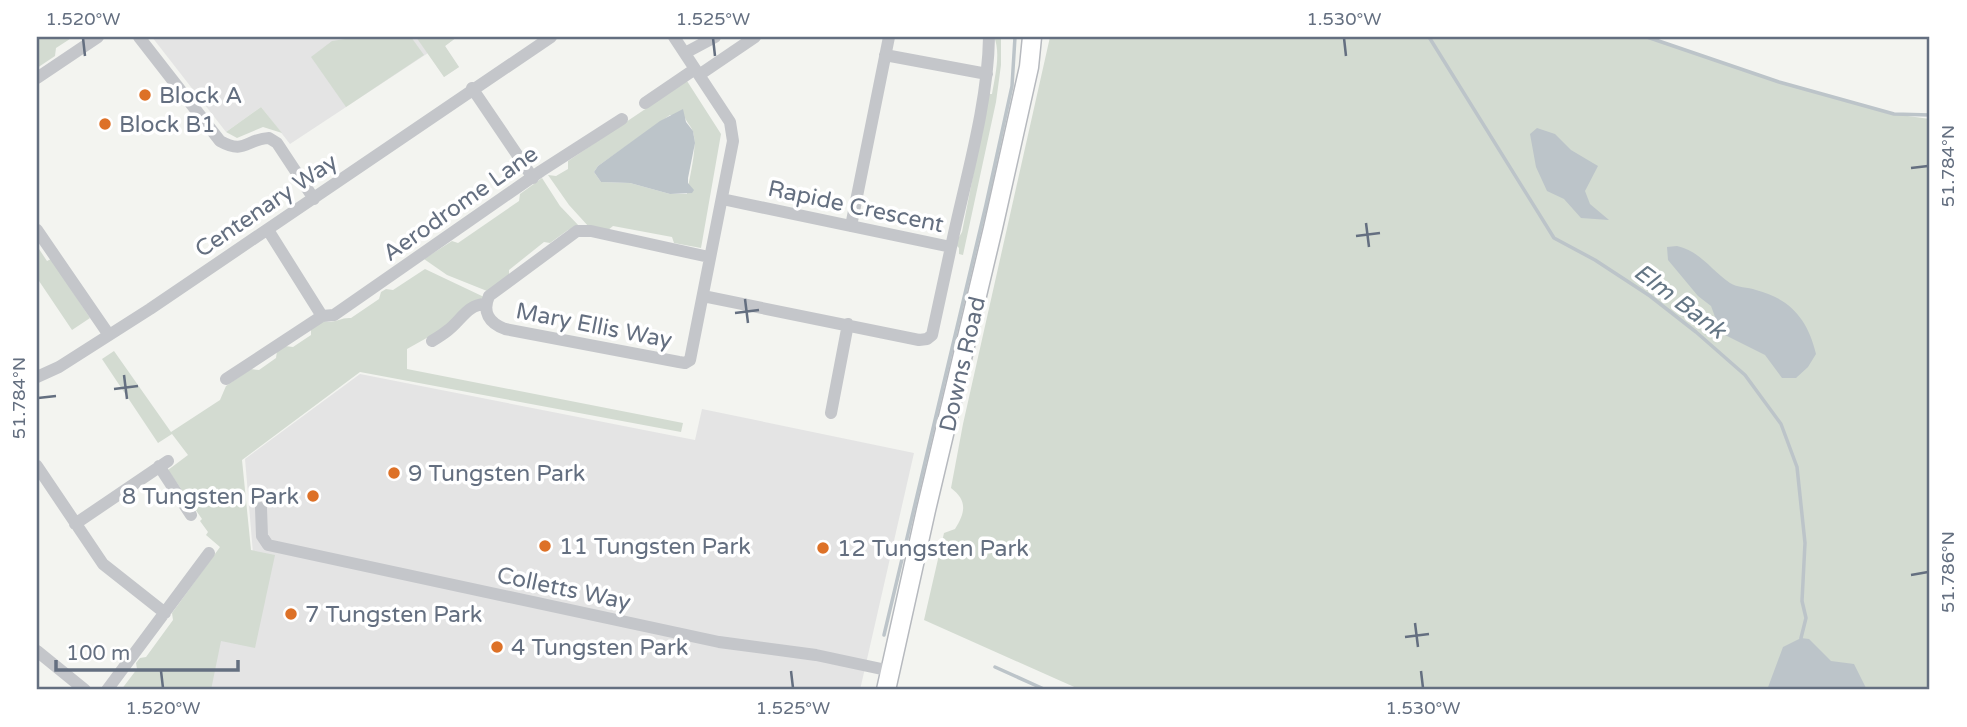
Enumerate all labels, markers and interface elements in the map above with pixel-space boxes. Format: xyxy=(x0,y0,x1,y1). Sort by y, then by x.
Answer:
text: 1.520°W xyxy=(46,8,120,30)
text: 1.525°W xyxy=(676,8,750,30)
text: 1.530°W xyxy=(1307,8,1381,30)
place label: Block A xyxy=(159,82,242,110)
marker: Block A xyxy=(137,87,153,103)
place label: Block B1 xyxy=(119,111,216,139)
marker: Block B1 xyxy=(97,116,113,132)
text: 51.784°N xyxy=(1937,125,1959,207)
street label: Aerodrome Lane xyxy=(378,140,543,268)
street label: Centenary Way xyxy=(190,148,343,264)
street label: Rapide Crescent xyxy=(765,175,947,239)
water label: Elm Bank xyxy=(1628,258,1733,346)
street label: Downs Road xyxy=(934,294,992,434)
street label: Mary Ellis Way xyxy=(513,297,674,355)
text: 51.784°N xyxy=(8,357,30,439)
place label: 9 Tungsten Park xyxy=(408,460,585,488)
marker: 9 Tungsten Park xyxy=(386,465,402,481)
place label: 8 Tungsten Park xyxy=(122,483,299,511)
marker: 8 Tungsten Park xyxy=(305,488,321,504)
text: 51.786°N xyxy=(1937,531,1959,613)
place label: 11 Tungsten Park xyxy=(559,533,751,561)
place label: 12 Tungsten Park xyxy=(837,535,1029,563)
marker: 11 Tungsten Park xyxy=(537,538,553,554)
marker: 12 Tungsten Park xyxy=(815,540,831,556)
street label: Colletts Way xyxy=(494,561,633,617)
place label: 7 Tungsten Park xyxy=(305,601,482,629)
marker: 7 Tungsten Park xyxy=(283,606,299,622)
scale bar xyxy=(56,629,238,673)
place label: 4 Tungsten Park xyxy=(511,634,688,662)
marker: 4 Tungsten Park xyxy=(489,639,505,655)
text: 100 m xyxy=(66,641,130,666)
text: 1.520°W xyxy=(126,697,200,719)
text: 1.525°W xyxy=(756,697,830,719)
text: 1.530°W xyxy=(1386,697,1460,719)

